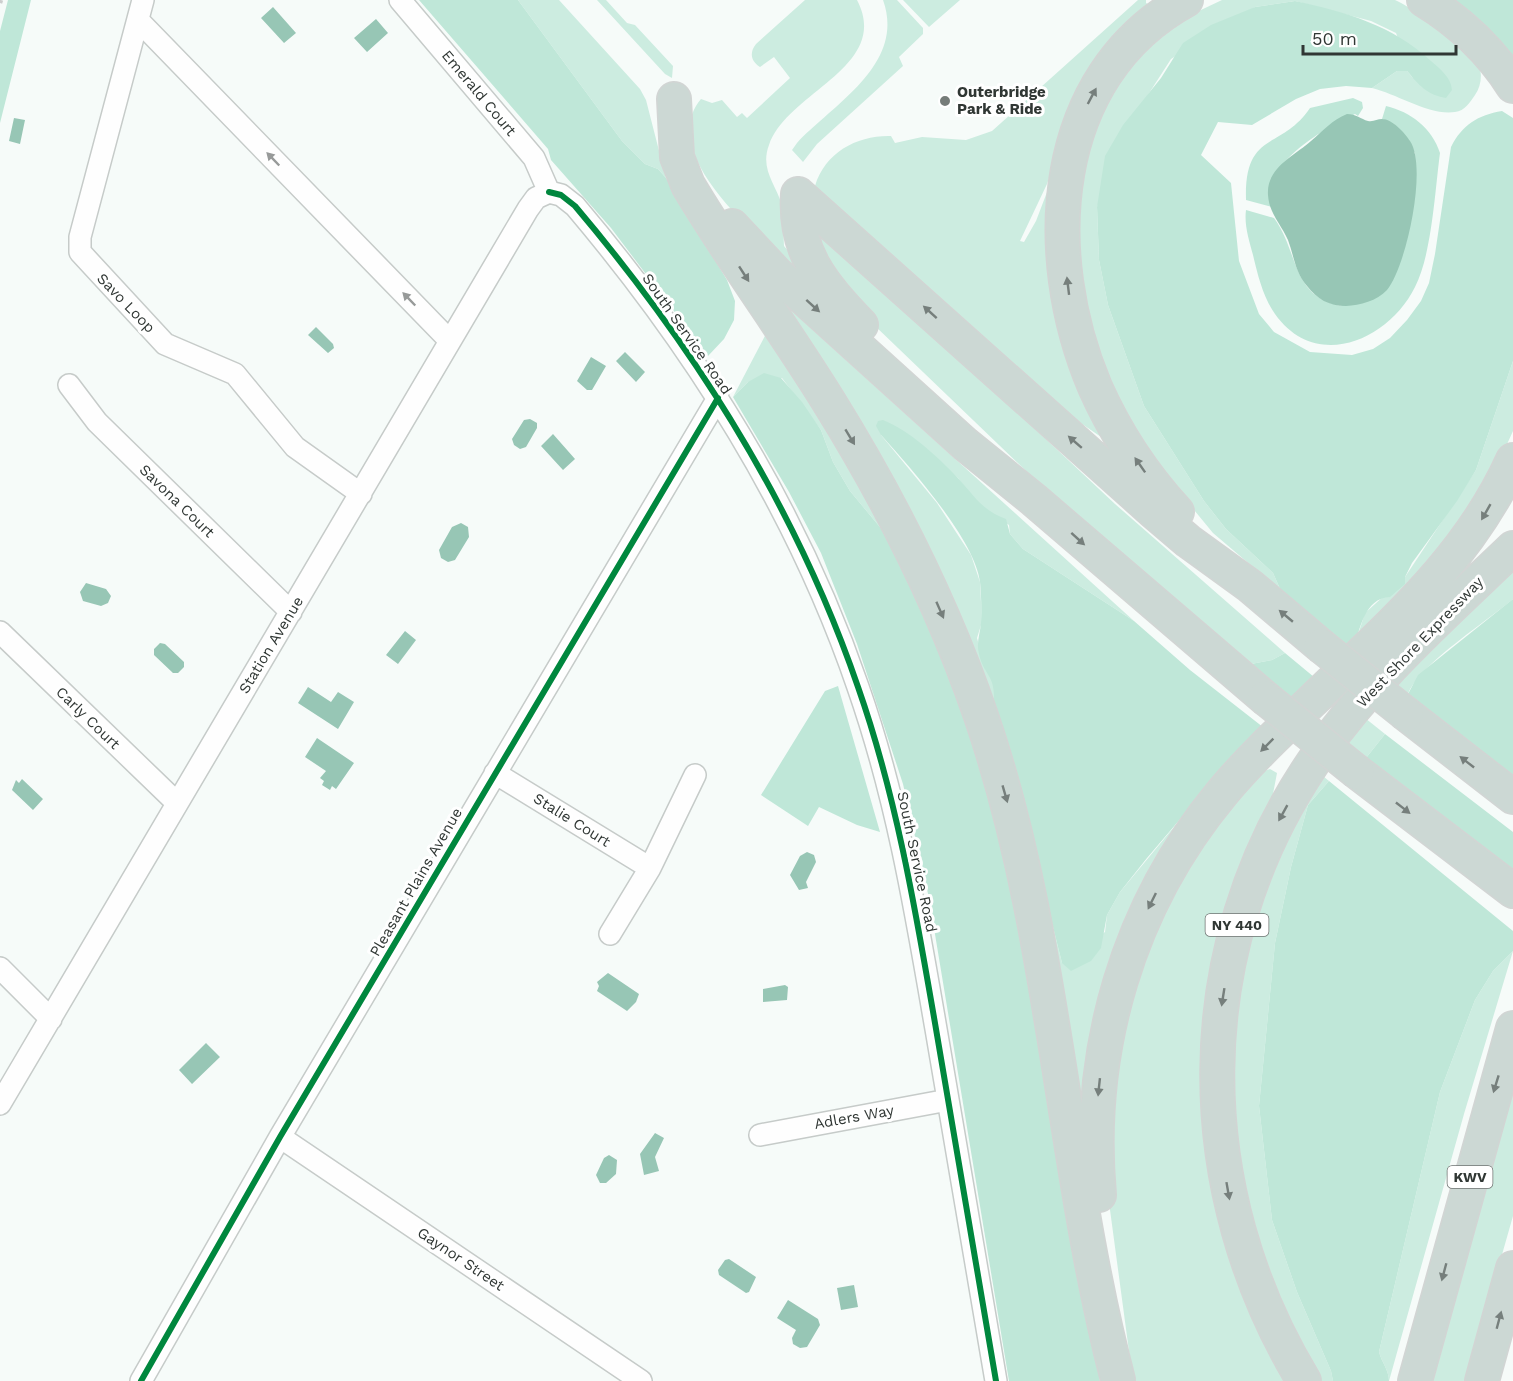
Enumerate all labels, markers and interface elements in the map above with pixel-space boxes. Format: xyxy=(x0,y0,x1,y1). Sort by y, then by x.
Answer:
scale bar xyxy=(1303,18,1456,56)
text: 50 m xyxy=(1312,28,1357,49)
street label: Emerald Court xyxy=(438,46,521,140)
place label: Outerbridge Park & Ride xyxy=(957,83,1046,118)
one-way arrow xyxy=(1087,88,1097,105)
marker: Outerbridge Park & Ride xyxy=(938,94,952,108)
one-way arrow xyxy=(267,152,281,166)
one-way arrow xyxy=(739,266,750,282)
street label: Savo Loop xyxy=(93,269,159,337)
street label: South Service Road xyxy=(638,270,736,398)
one-way arrow xyxy=(1063,277,1072,296)
one-way arrow xyxy=(403,292,417,306)
one-way arrow xyxy=(805,299,820,313)
one-way arrow xyxy=(922,305,937,319)
one-way arrow xyxy=(845,429,856,445)
one-way arrow xyxy=(1068,436,1083,449)
one-way arrow xyxy=(1134,457,1146,473)
street label: Savona Court xyxy=(136,461,219,542)
one-way arrow xyxy=(1481,504,1491,521)
one-way arrow xyxy=(1070,532,1085,545)
street label: West Shore Expressway xyxy=(1353,573,1487,711)
street label: Station Avenue xyxy=(235,593,307,697)
one-way arrow xyxy=(935,602,945,620)
one-way arrow xyxy=(1278,610,1293,622)
street label: Carly Court xyxy=(52,683,124,753)
one-way arrow xyxy=(1260,737,1274,751)
one-way arrow xyxy=(1459,756,1475,768)
one-way arrow xyxy=(1001,785,1010,803)
street label: Stalie Court xyxy=(530,789,614,851)
street label: South Service Road xyxy=(893,790,941,934)
one-way arrow xyxy=(1395,802,1410,814)
street label: Pleasant Plains Avenue xyxy=(366,804,466,960)
one-way arrow xyxy=(1278,805,1288,822)
one-way arrow xyxy=(1148,893,1157,910)
road number: NY 440 xyxy=(1206,914,1268,936)
one-way arrow xyxy=(1218,988,1227,1007)
one-way arrow xyxy=(1491,1075,1500,1093)
one-way arrow xyxy=(1094,1078,1104,1097)
street label: Adlers Way xyxy=(813,1101,895,1133)
road number: KWV xyxy=(1448,1166,1492,1188)
one-way arrow xyxy=(1224,1182,1233,1201)
street label: Gaynor Street xyxy=(414,1223,508,1295)
one-way arrow xyxy=(1439,1263,1448,1281)
one-way arrow xyxy=(1495,1311,1504,1329)

